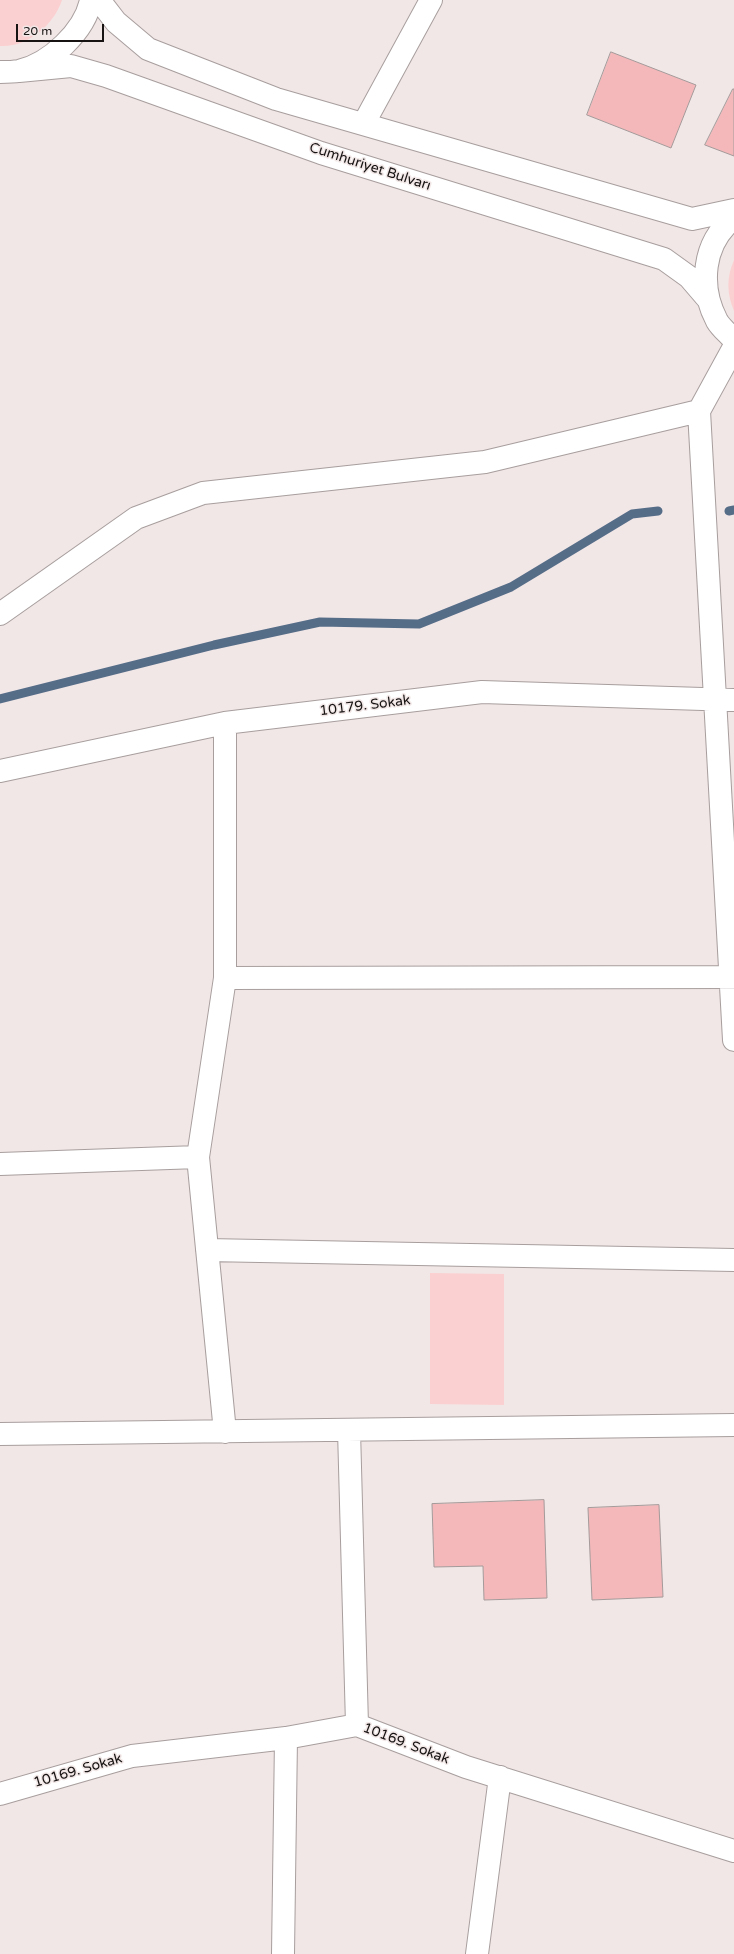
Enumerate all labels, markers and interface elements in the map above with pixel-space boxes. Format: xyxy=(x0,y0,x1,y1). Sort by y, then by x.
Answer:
scale bar xyxy=(18,16,106,42)
text: 20 m xyxy=(23,24,52,38)
street label: Cumhuriyet Bulvarı xyxy=(307,139,433,195)
street label: 10179. Sokak xyxy=(319,692,411,720)
street label: 10169. Sokak xyxy=(360,1720,452,1768)
street label: 10169. Sokak xyxy=(32,1750,124,1792)

